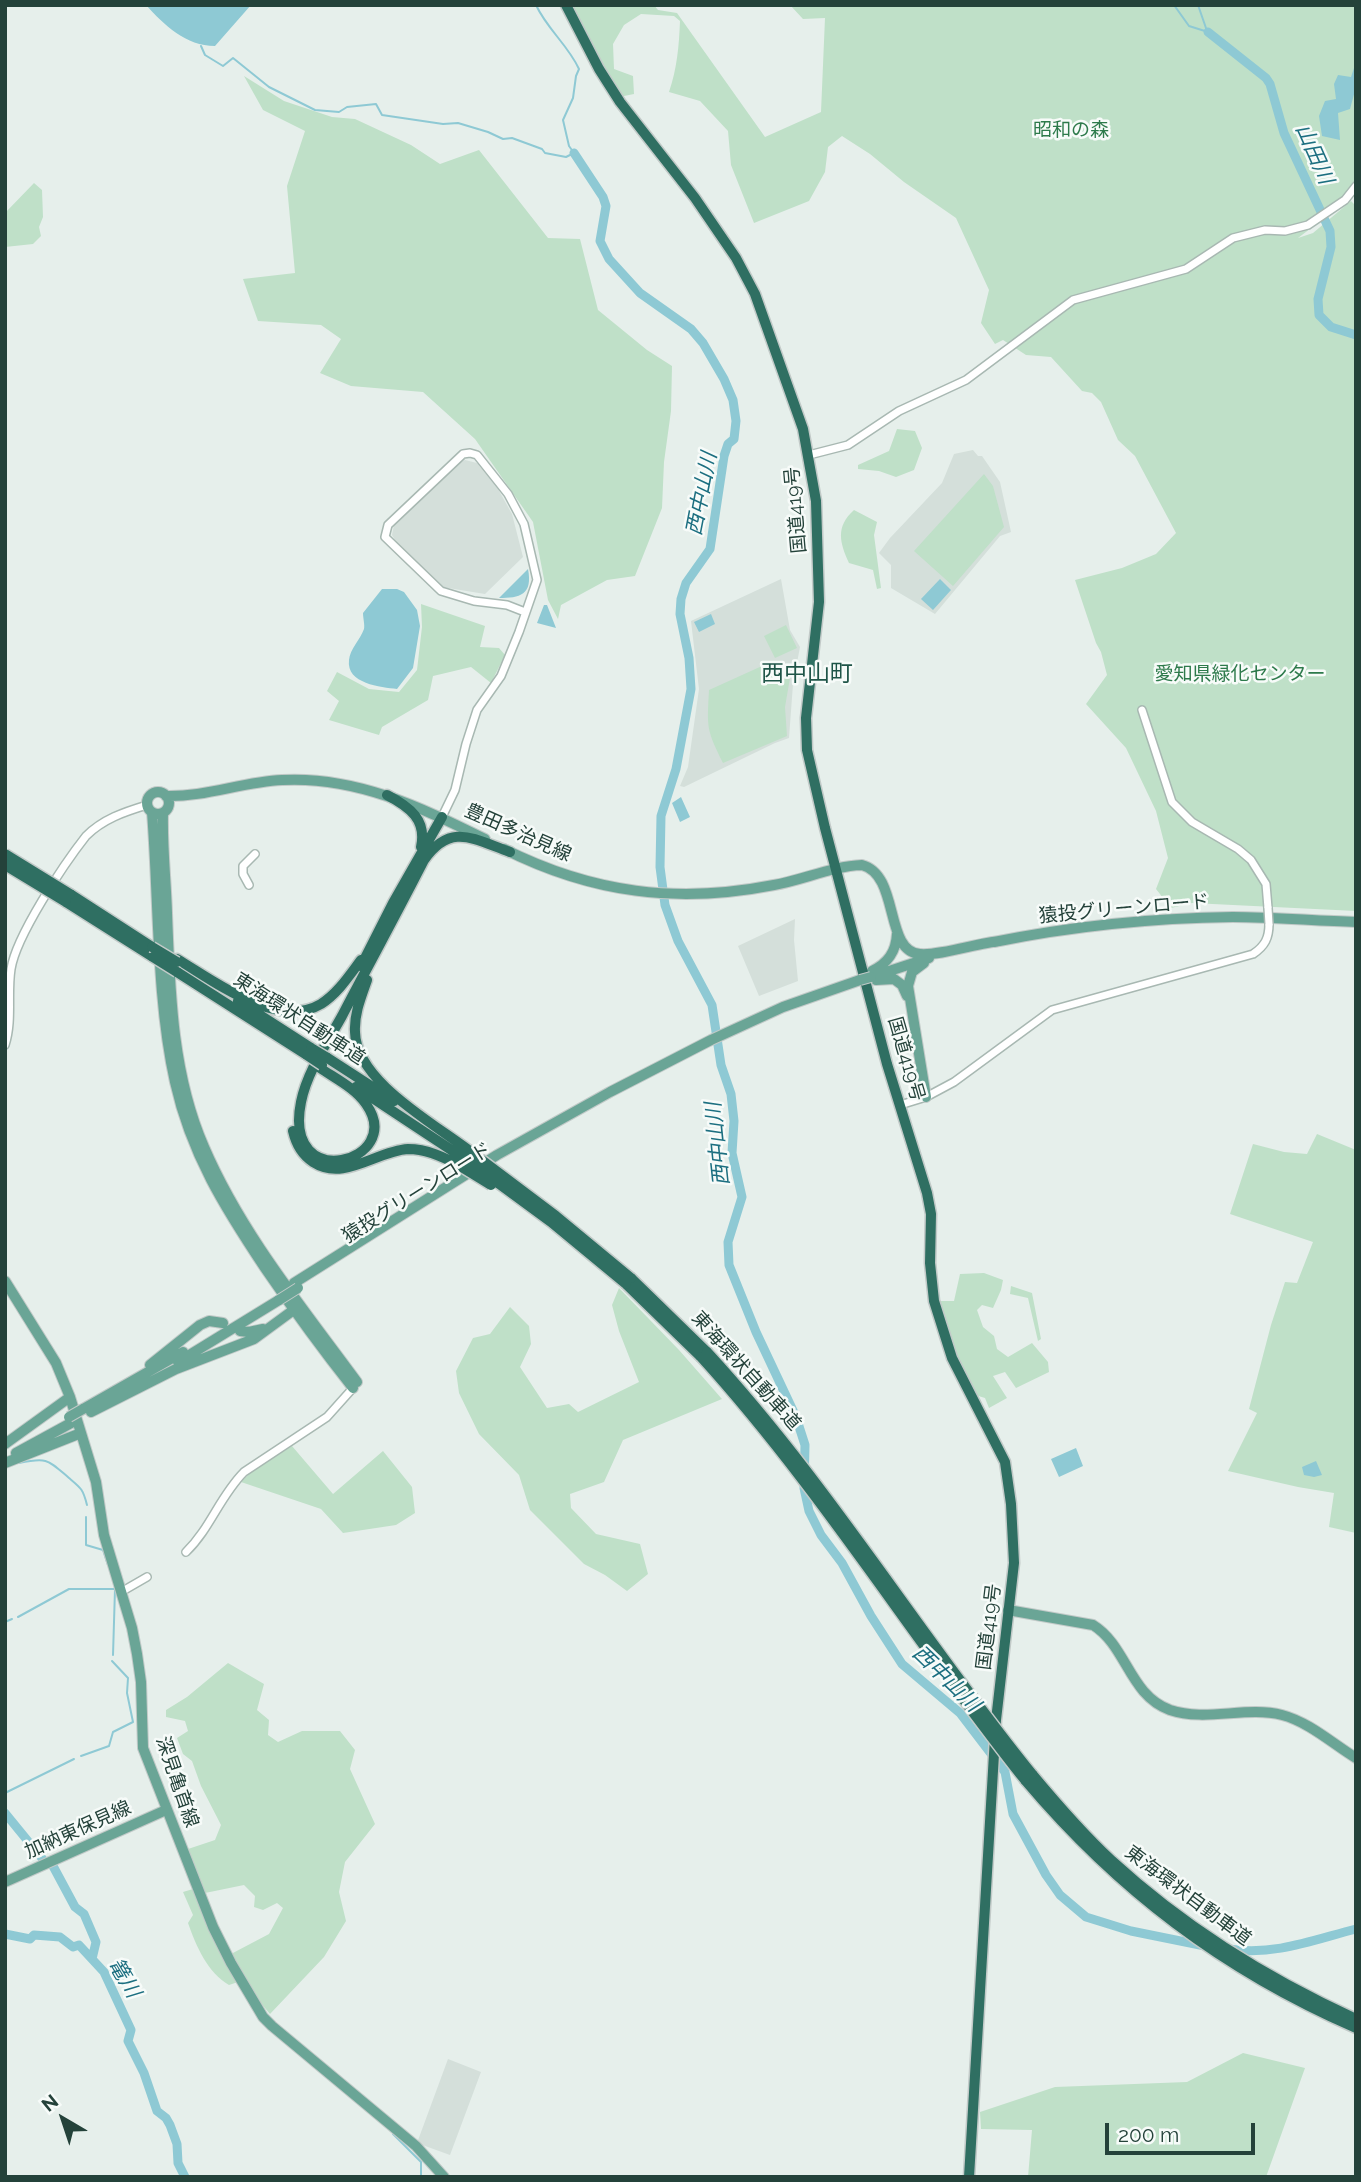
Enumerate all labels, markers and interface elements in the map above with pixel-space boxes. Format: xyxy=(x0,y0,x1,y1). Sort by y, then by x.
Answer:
park label: 昭和の森 xyxy=(1033,119,1109,141)
water label: 山田川 xyxy=(1290,120,1338,188)
water label: 西中山川 xyxy=(682,450,722,538)
street label: 国道419号 xyxy=(781,466,811,554)
district label: 西中山町 xyxy=(761,660,853,688)
park label: 愛知県緑化センター xyxy=(1155,663,1325,685)
street label: 豊田多治見線 xyxy=(461,799,575,867)
street label: 猿投グリーンロード xyxy=(1038,890,1210,928)
street label: 東海環状自動車道 xyxy=(229,968,369,1070)
street label: 国道419号 xyxy=(883,1014,929,1104)
water label: 西中山川 xyxy=(701,1101,735,1187)
street label: 猿投グリーンロード xyxy=(338,1138,496,1248)
street label: 東海環状自動車道 xyxy=(687,1307,805,1435)
street label: 国道419号 xyxy=(972,1583,1006,1671)
water label: 西中山川 xyxy=(907,1641,985,1717)
street label: 深見亀首線 xyxy=(151,1733,203,1831)
street label: 加納東保見線 xyxy=(21,1796,135,1864)
street label: 東海環状自動車道 xyxy=(1120,1841,1256,1951)
water label: 篭川 xyxy=(102,1954,146,2002)
north arrow xyxy=(28,2084,98,2154)
text: N xyxy=(37,2090,62,2116)
scale bar xyxy=(1109,2108,1260,2152)
text: 200 m xyxy=(1118,2122,1179,2147)

